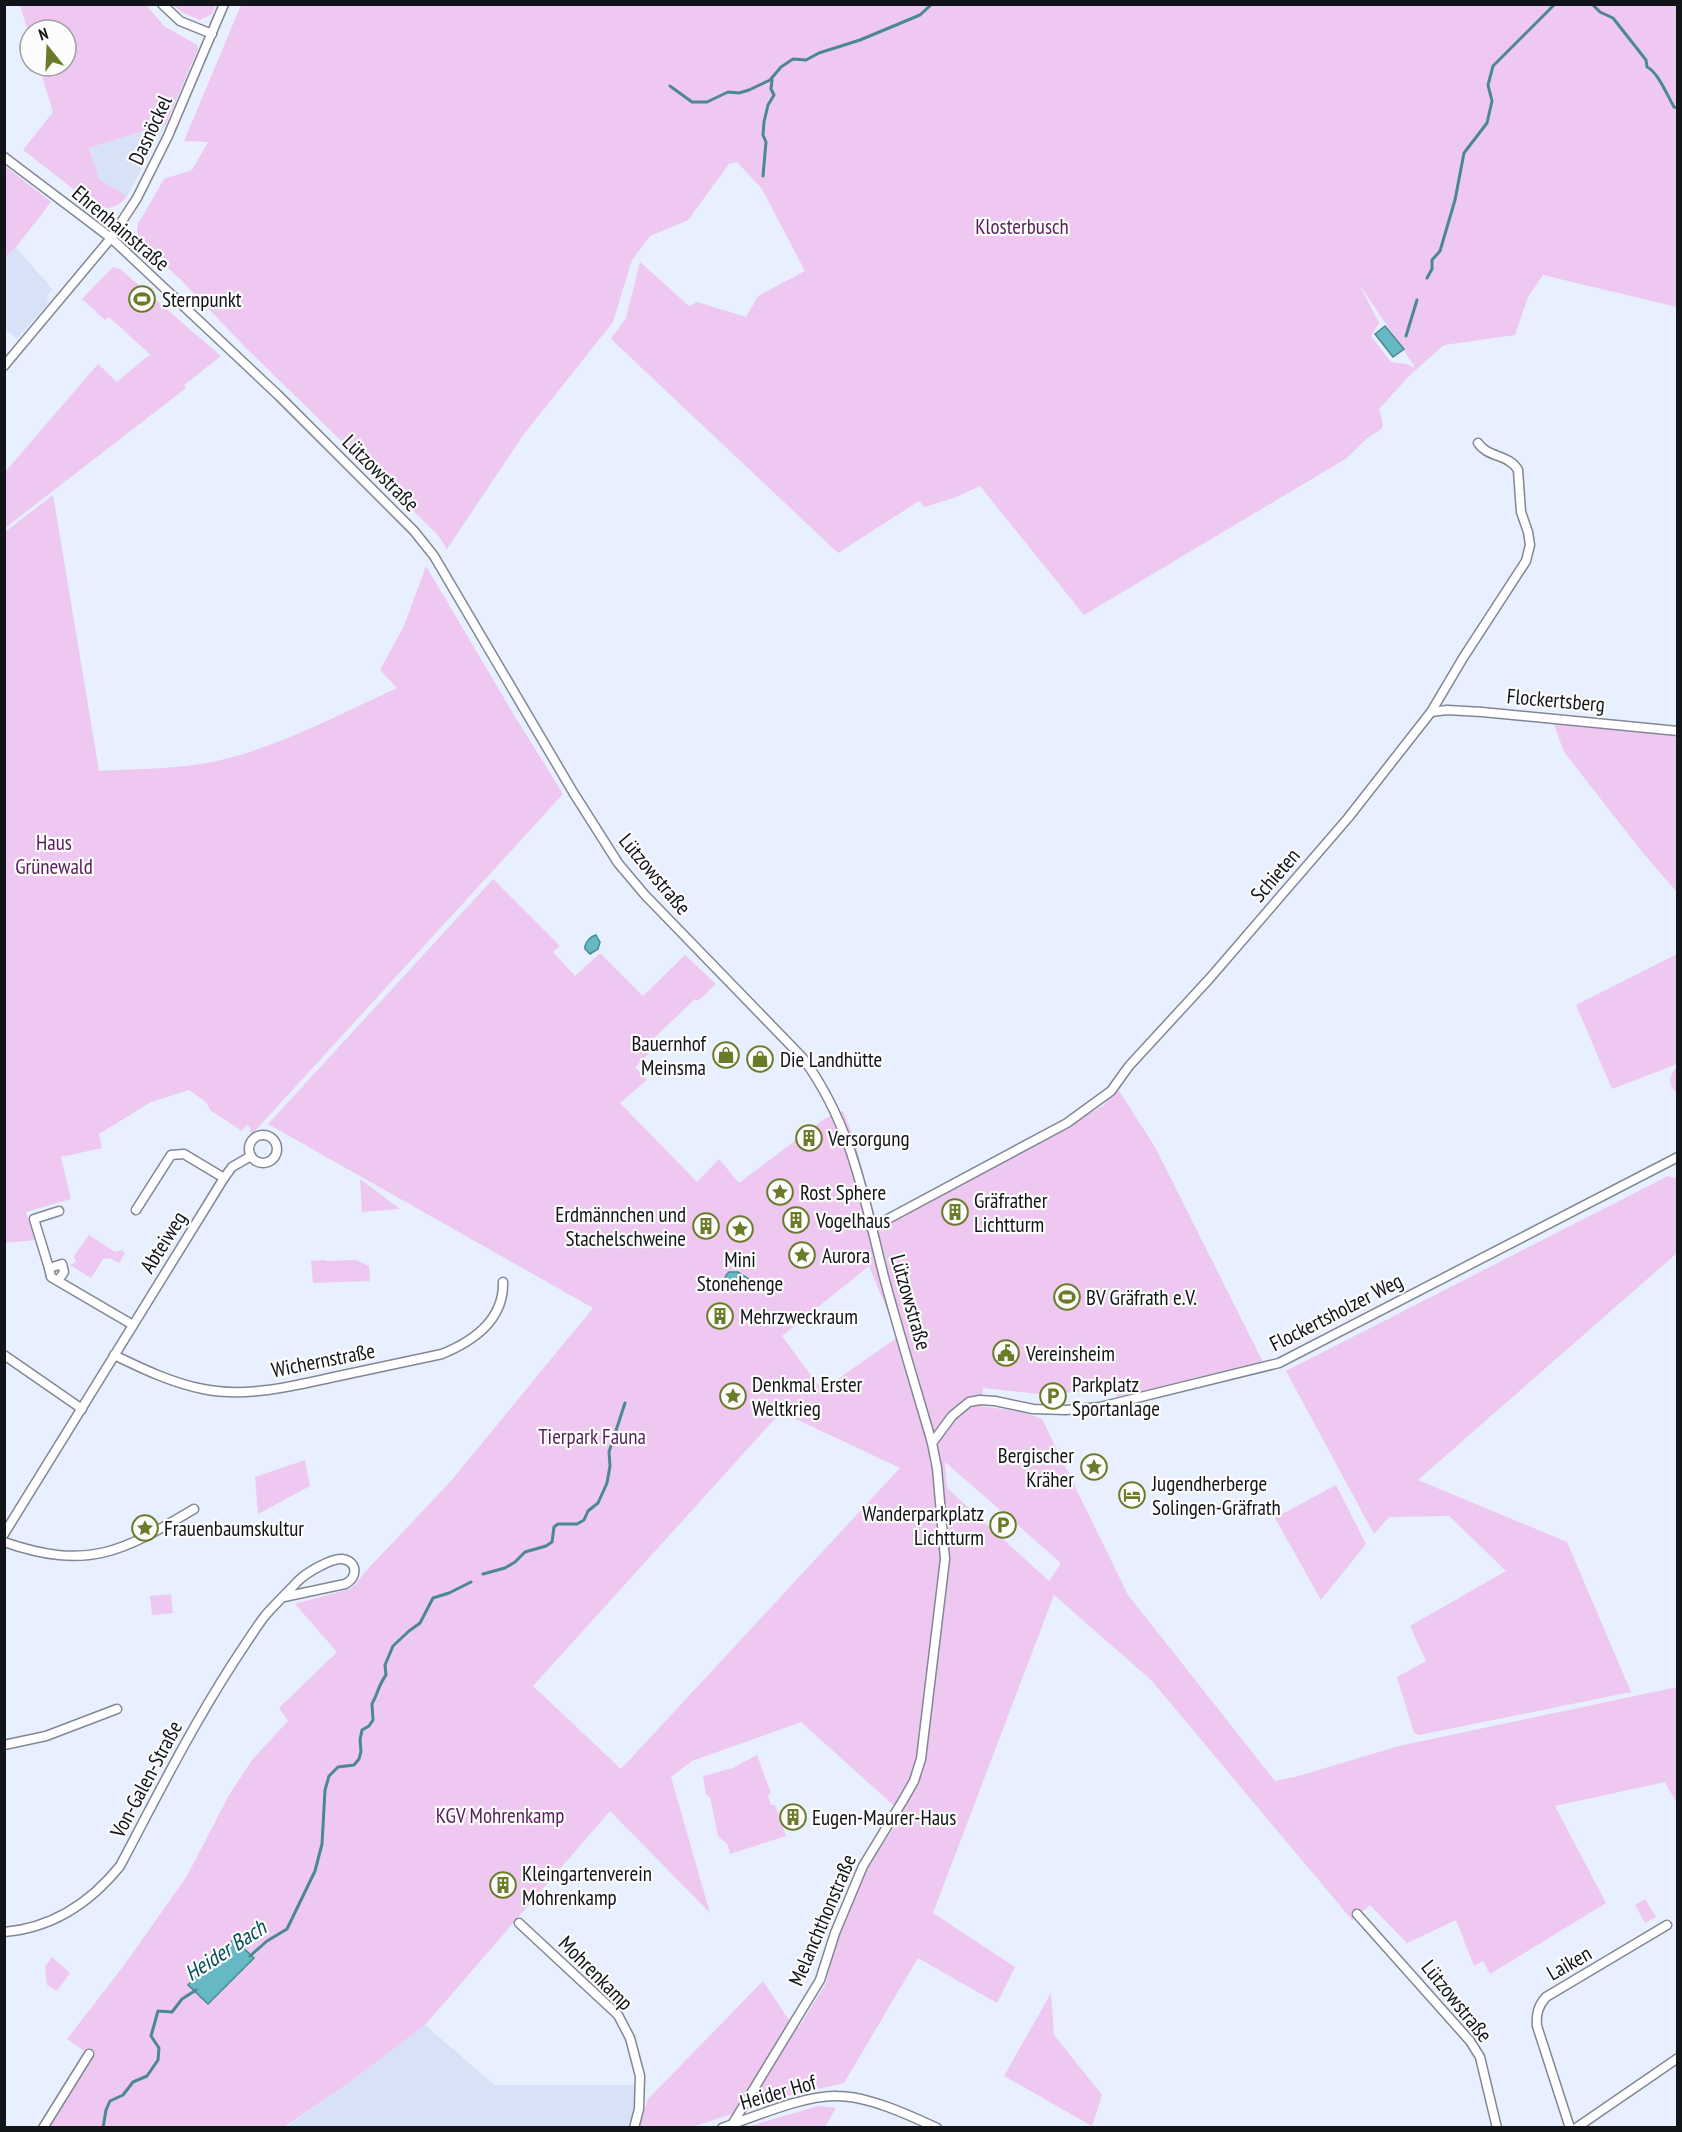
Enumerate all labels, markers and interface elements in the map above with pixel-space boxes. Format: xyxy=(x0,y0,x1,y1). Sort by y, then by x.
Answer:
north arrow xyxy=(18,18,78,78)
text: N xyxy=(36,23,51,45)
street label: Dasnöckel xyxy=(122,91,178,169)
street label: Ehrenhainstraße xyxy=(67,179,175,277)
park label: Klosterbusch xyxy=(975,213,1069,240)
sports icon: Sternpunkt xyxy=(127,284,157,314)
place label: Sternpunkt xyxy=(162,286,242,313)
street label: Lützowstraße xyxy=(337,429,425,517)
street label: Flockertsberg xyxy=(1506,682,1606,718)
street label: Lützowstraße xyxy=(613,828,697,920)
park label: Haus Grünewald xyxy=(15,829,93,880)
street label: Schieten xyxy=(1244,843,1306,907)
place label: Bauernhof Meinsma xyxy=(631,1030,707,1081)
shop icon: Bauernhof Meinsma xyxy=(711,1040,741,1070)
shop icon: Die Landhütte xyxy=(745,1044,775,1074)
place label: Die Landhütte xyxy=(780,1046,882,1073)
building icon: Versorgung xyxy=(794,1123,824,1153)
place label: Versorgung xyxy=(827,1125,910,1152)
place icon: Rost Sphere xyxy=(765,1177,795,1207)
place label: Rost Sphere xyxy=(800,1179,886,1206)
place label: Gräfrather Lichtturm xyxy=(974,1187,1048,1238)
building icon: Gräfrather Lichtturm xyxy=(940,1197,970,1227)
place label: Erdmännchen und Stachelschweine xyxy=(555,1201,686,1252)
building icon: Vogelhaus xyxy=(781,1205,811,1235)
street label: Abteiweg xyxy=(134,1206,192,1278)
place label: Vogelhaus xyxy=(815,1207,890,1234)
building icon: Erdmännchen und Stachelschweine xyxy=(691,1211,721,1241)
place icon: Mini Stonehenge xyxy=(725,1214,755,1244)
place icon: Aurora xyxy=(787,1240,817,1270)
place label: Aurora xyxy=(822,1242,870,1269)
place label: Mini Stonehenge xyxy=(697,1246,783,1297)
street label: Lützowstraße xyxy=(884,1251,938,1353)
street label: Flockertsholzer Weg xyxy=(1265,1267,1407,1357)
sports icon: BV Gräfrath e.V. xyxy=(1052,1282,1082,1312)
place label: BV Gräfrath e.V. xyxy=(1086,1284,1197,1311)
building icon: Mehrzweckraum xyxy=(705,1301,735,1331)
place label: Mehrzweckraum xyxy=(740,1303,858,1330)
street label: Wichernstraße xyxy=(269,1337,377,1383)
public building icon: Vereinsheim xyxy=(991,1338,1021,1368)
place label: Vereinsheim xyxy=(1025,1340,1115,1367)
place label: Denkmal Erster Weltkrieg xyxy=(752,1371,863,1422)
place label: Parkplatz Sportanlage xyxy=(1072,1371,1160,1422)
place icon: Denkmal Erster Weltkrieg xyxy=(718,1381,748,1411)
parking icon: Parkplatz Sportanlage xyxy=(1038,1381,1068,1411)
park label: Tierpark Fauna xyxy=(538,1423,646,1450)
place label: Bergischer Kräher xyxy=(998,1442,1074,1493)
place icon: Bergischer Kräher xyxy=(1079,1452,1109,1482)
place label: Jugendherberge Solingen-Gräfrath xyxy=(1151,1470,1281,1521)
hotel icon: Jugendherberge Solingen-Gräfrath xyxy=(1117,1480,1147,1510)
place label: Wanderparkplatz Lichtturm xyxy=(862,1500,984,1551)
parking icon: Wanderparkplatz Lichtturm xyxy=(988,1510,1018,1540)
place icon: Frauenbaumskultur xyxy=(130,1513,160,1543)
place label: Frauenbaumskultur xyxy=(164,1515,304,1542)
street label: Von-Galen-Straße xyxy=(103,1716,188,1843)
park label: KGV Mohrenkamp xyxy=(436,1802,564,1829)
building icon: Eugen-Maurer-Haus xyxy=(778,1802,808,1832)
place label: Eugen-Maurer-Haus xyxy=(812,1804,956,1831)
street label: Melanchthonstraße xyxy=(782,1850,862,1990)
place label: Kleingartenverein Mohrenkamp xyxy=(522,1860,652,1911)
building icon: Kleingartenverein Mohrenkamp xyxy=(488,1870,518,1900)
water label: Heider Bach xyxy=(179,1913,272,1987)
street label: Mohrenkamp xyxy=(553,1930,639,2016)
street label: Laiken xyxy=(1542,1940,1596,1986)
street label: Lützowstraße xyxy=(1416,1954,1498,2048)
street label: Heider Hof xyxy=(737,2068,820,2116)

